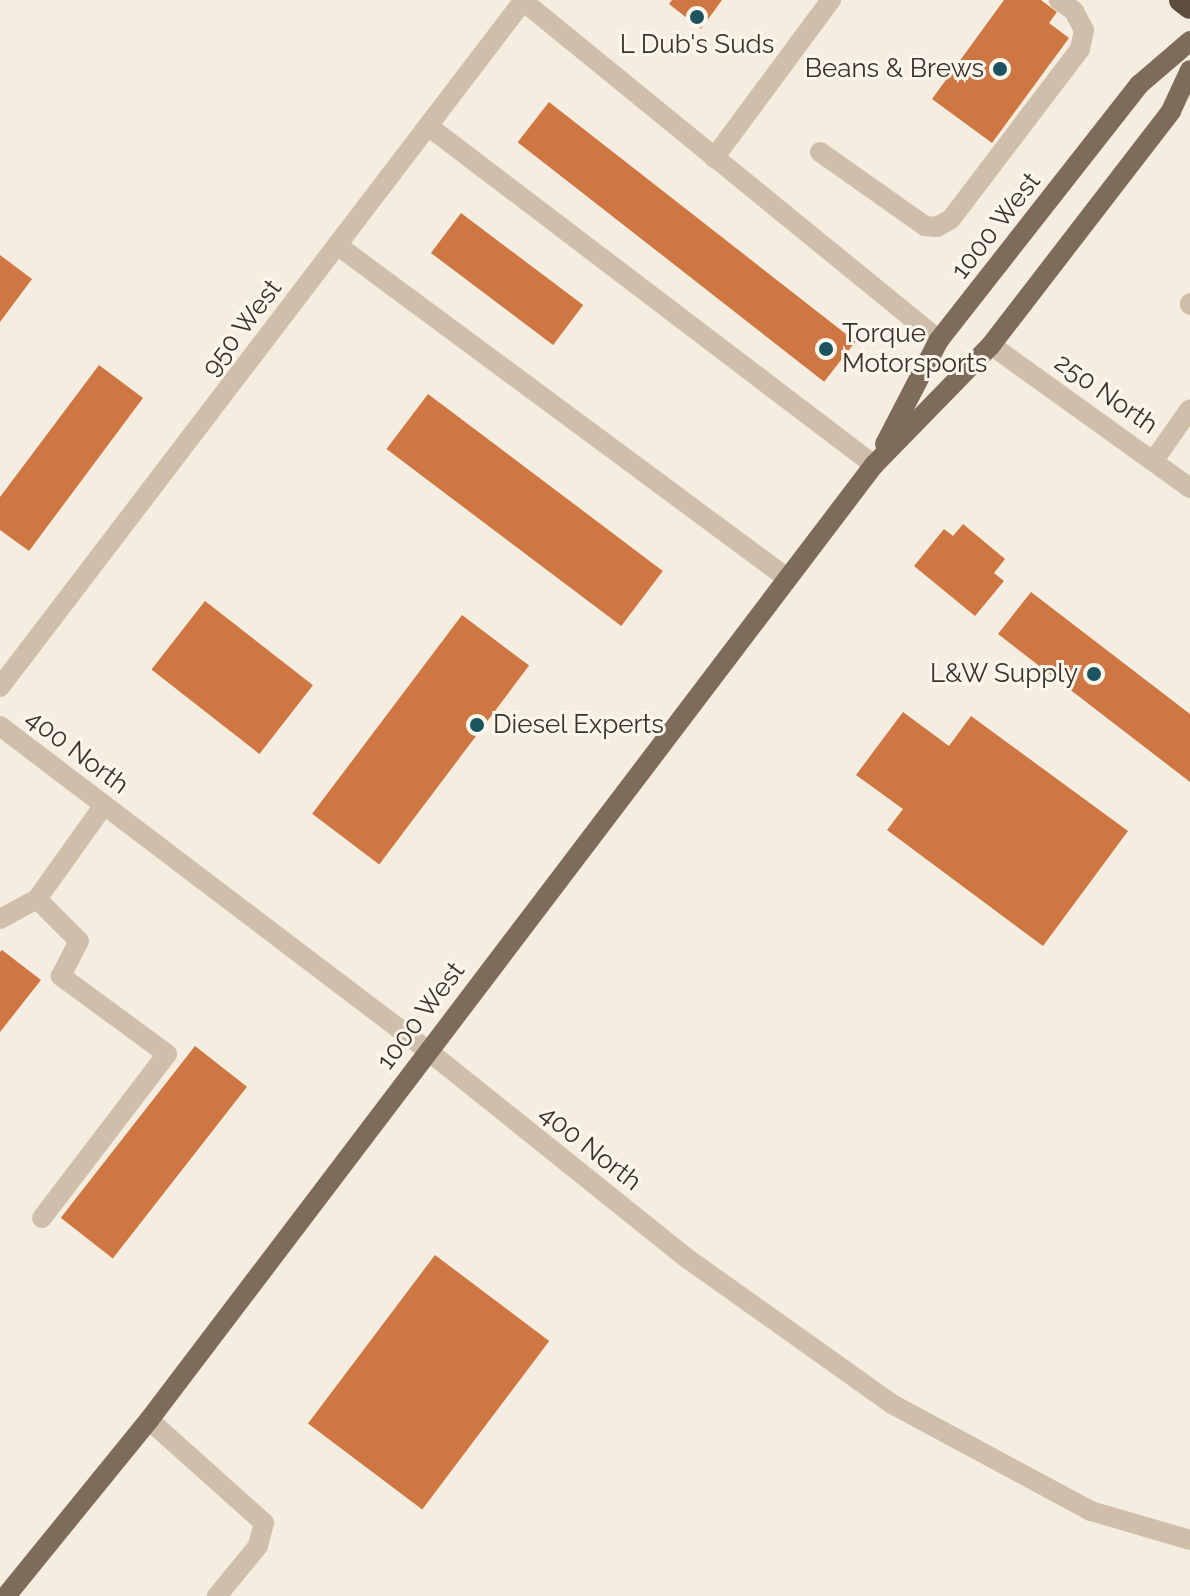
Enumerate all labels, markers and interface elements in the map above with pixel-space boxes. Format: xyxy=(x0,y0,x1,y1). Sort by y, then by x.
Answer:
marker: L Dub's Suds xyxy=(688,8,706,26)
place label: L Dub's Suds xyxy=(619,29,775,61)
place label: Beans & Brews xyxy=(805,53,984,85)
marker: Beans & Brews xyxy=(991,60,1009,78)
street label: 1000 West xyxy=(944,166,1048,286)
street label: 950 West xyxy=(195,273,289,383)
place label: Torque Motorsports xyxy=(842,318,987,380)
marker: Torque Motorsports xyxy=(817,340,835,358)
street label: 250 North xyxy=(1048,347,1164,441)
place label: L&W Supply xyxy=(929,658,1078,690)
marker: L&W Supply xyxy=(1085,665,1103,683)
street label: 400 North xyxy=(19,703,135,801)
place label: Diesel Experts xyxy=(493,709,665,741)
marker: Diesel Experts xyxy=(468,716,486,734)
street label: 1000 West xyxy=(370,956,472,1076)
street label: 400 North xyxy=(533,1098,647,1198)

